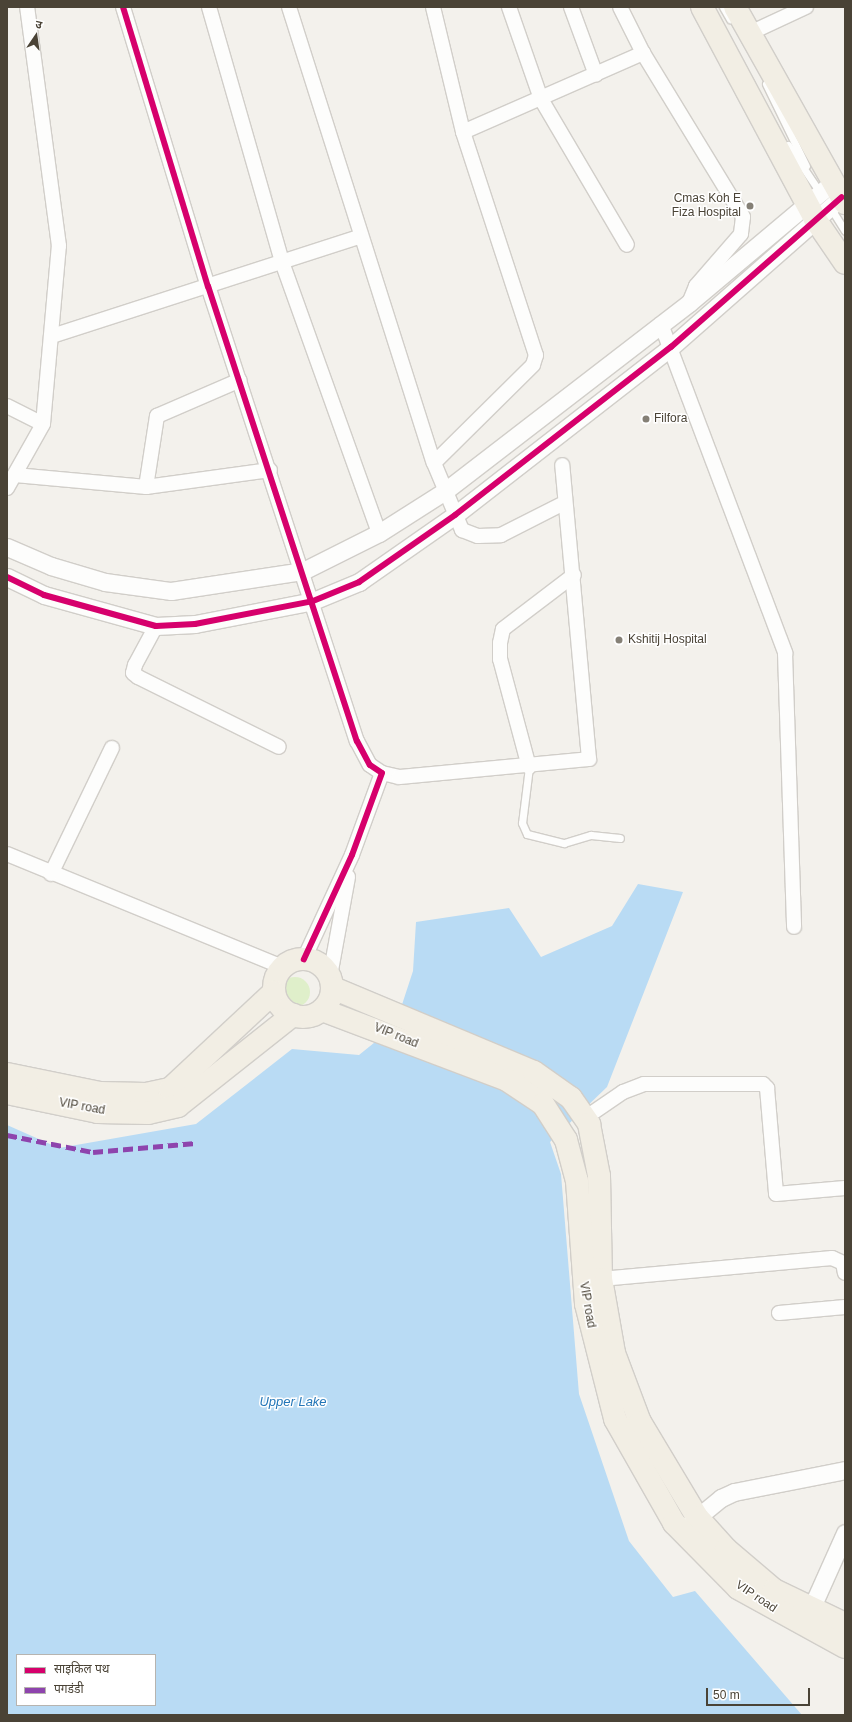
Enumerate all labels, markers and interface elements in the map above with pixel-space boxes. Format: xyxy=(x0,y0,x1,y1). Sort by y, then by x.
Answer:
north arrow xyxy=(16,16,56,56)
text: उ xyxy=(34,18,43,31)
place label: Cmas Koh E Fiza Hospital xyxy=(672,192,741,220)
marker: Cmas Koh E Fiza Hospital xyxy=(744,200,756,212)
place label: Filfora xyxy=(654,412,687,426)
marker: Filfora xyxy=(641,414,651,424)
place label: Kshitij Hospital xyxy=(628,633,707,647)
marker: Kshitij Hospital xyxy=(613,634,625,646)
street label: VIP road xyxy=(372,1021,420,1051)
street label: VIP road xyxy=(58,1096,106,1118)
street label: VIP road xyxy=(576,1281,598,1329)
water label: Upper Lake xyxy=(259,1394,327,1410)
street label: VIP road xyxy=(733,1578,779,1616)
legend xyxy=(16,1654,156,1706)
text: साइकिल पथ xyxy=(54,1662,109,1676)
scale bar xyxy=(708,1680,812,1706)
text: पगडंडी xyxy=(54,1682,84,1696)
text: 50 m xyxy=(713,1688,740,1702)

